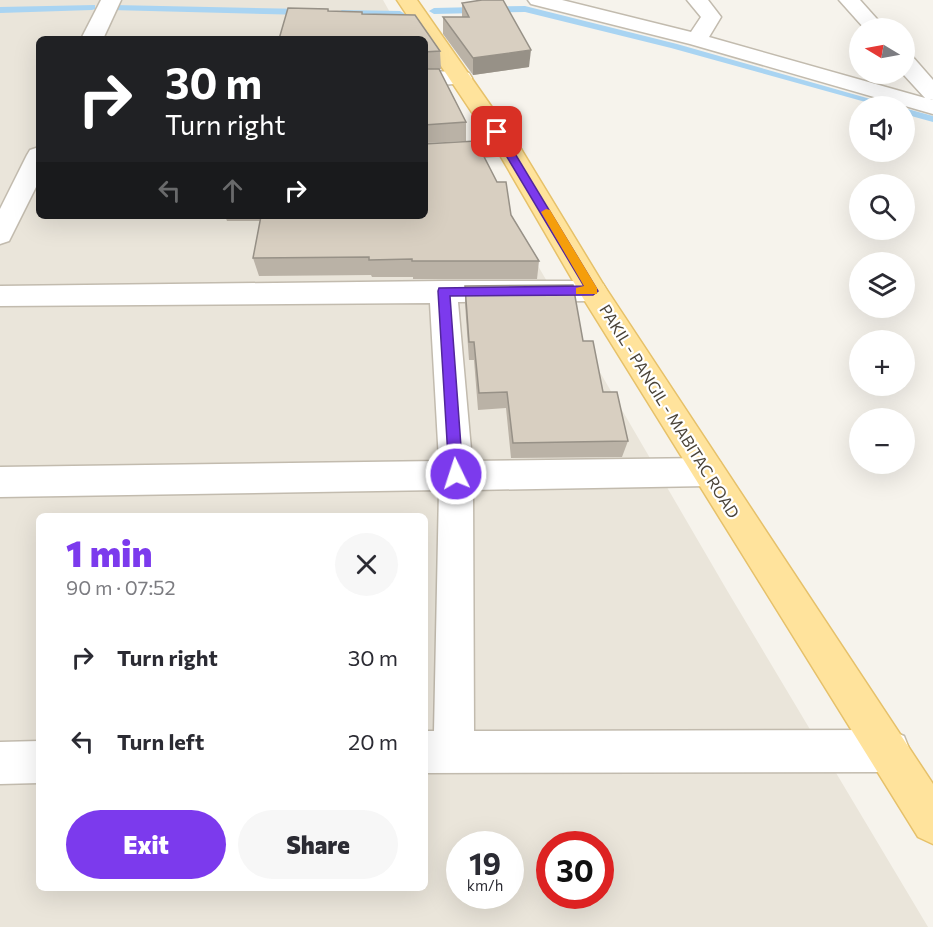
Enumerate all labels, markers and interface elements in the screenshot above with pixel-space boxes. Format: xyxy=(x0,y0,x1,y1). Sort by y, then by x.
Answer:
north arrow xyxy=(849,18,915,84)
map controls xyxy=(849,18,915,474)
text: 30 m xyxy=(165,56,262,108)
icon: right xyxy=(66,60,144,138)
button: sound xyxy=(849,96,915,162)
pin xyxy=(471,106,522,157)
text: Turn right xyxy=(165,108,285,141)
icon: arrive xyxy=(480,115,513,148)
icon: left xyxy=(153,174,186,207)
icon: ahead xyxy=(216,174,249,207)
icon: right xyxy=(279,174,312,207)
button: search xyxy=(849,174,915,240)
button: layers xyxy=(849,252,915,318)
street label: PAKIL - PANGIL - MABITAC ROAD xyxy=(596,301,744,521)
button: + xyxy=(849,330,915,396)
button: − xyxy=(849,408,915,474)
position arrow xyxy=(424,442,488,506)
text: 1 min xyxy=(66,530,152,574)
button: close xyxy=(335,533,398,596)
text: 90 m · 07:52 xyxy=(66,575,176,599)
icon: right xyxy=(66,641,99,674)
text: Turn right xyxy=(117,644,218,671)
text: 30 m xyxy=(348,644,398,671)
icon: left xyxy=(66,725,99,758)
text: Turn left xyxy=(117,728,204,755)
text: 20 m xyxy=(348,728,398,755)
button: Exit xyxy=(66,810,226,879)
button: Share xyxy=(238,810,398,879)
speed limit sign: 30 xyxy=(536,831,614,909)
text: 19 xyxy=(469,844,501,881)
text: km/h xyxy=(467,876,503,894)

